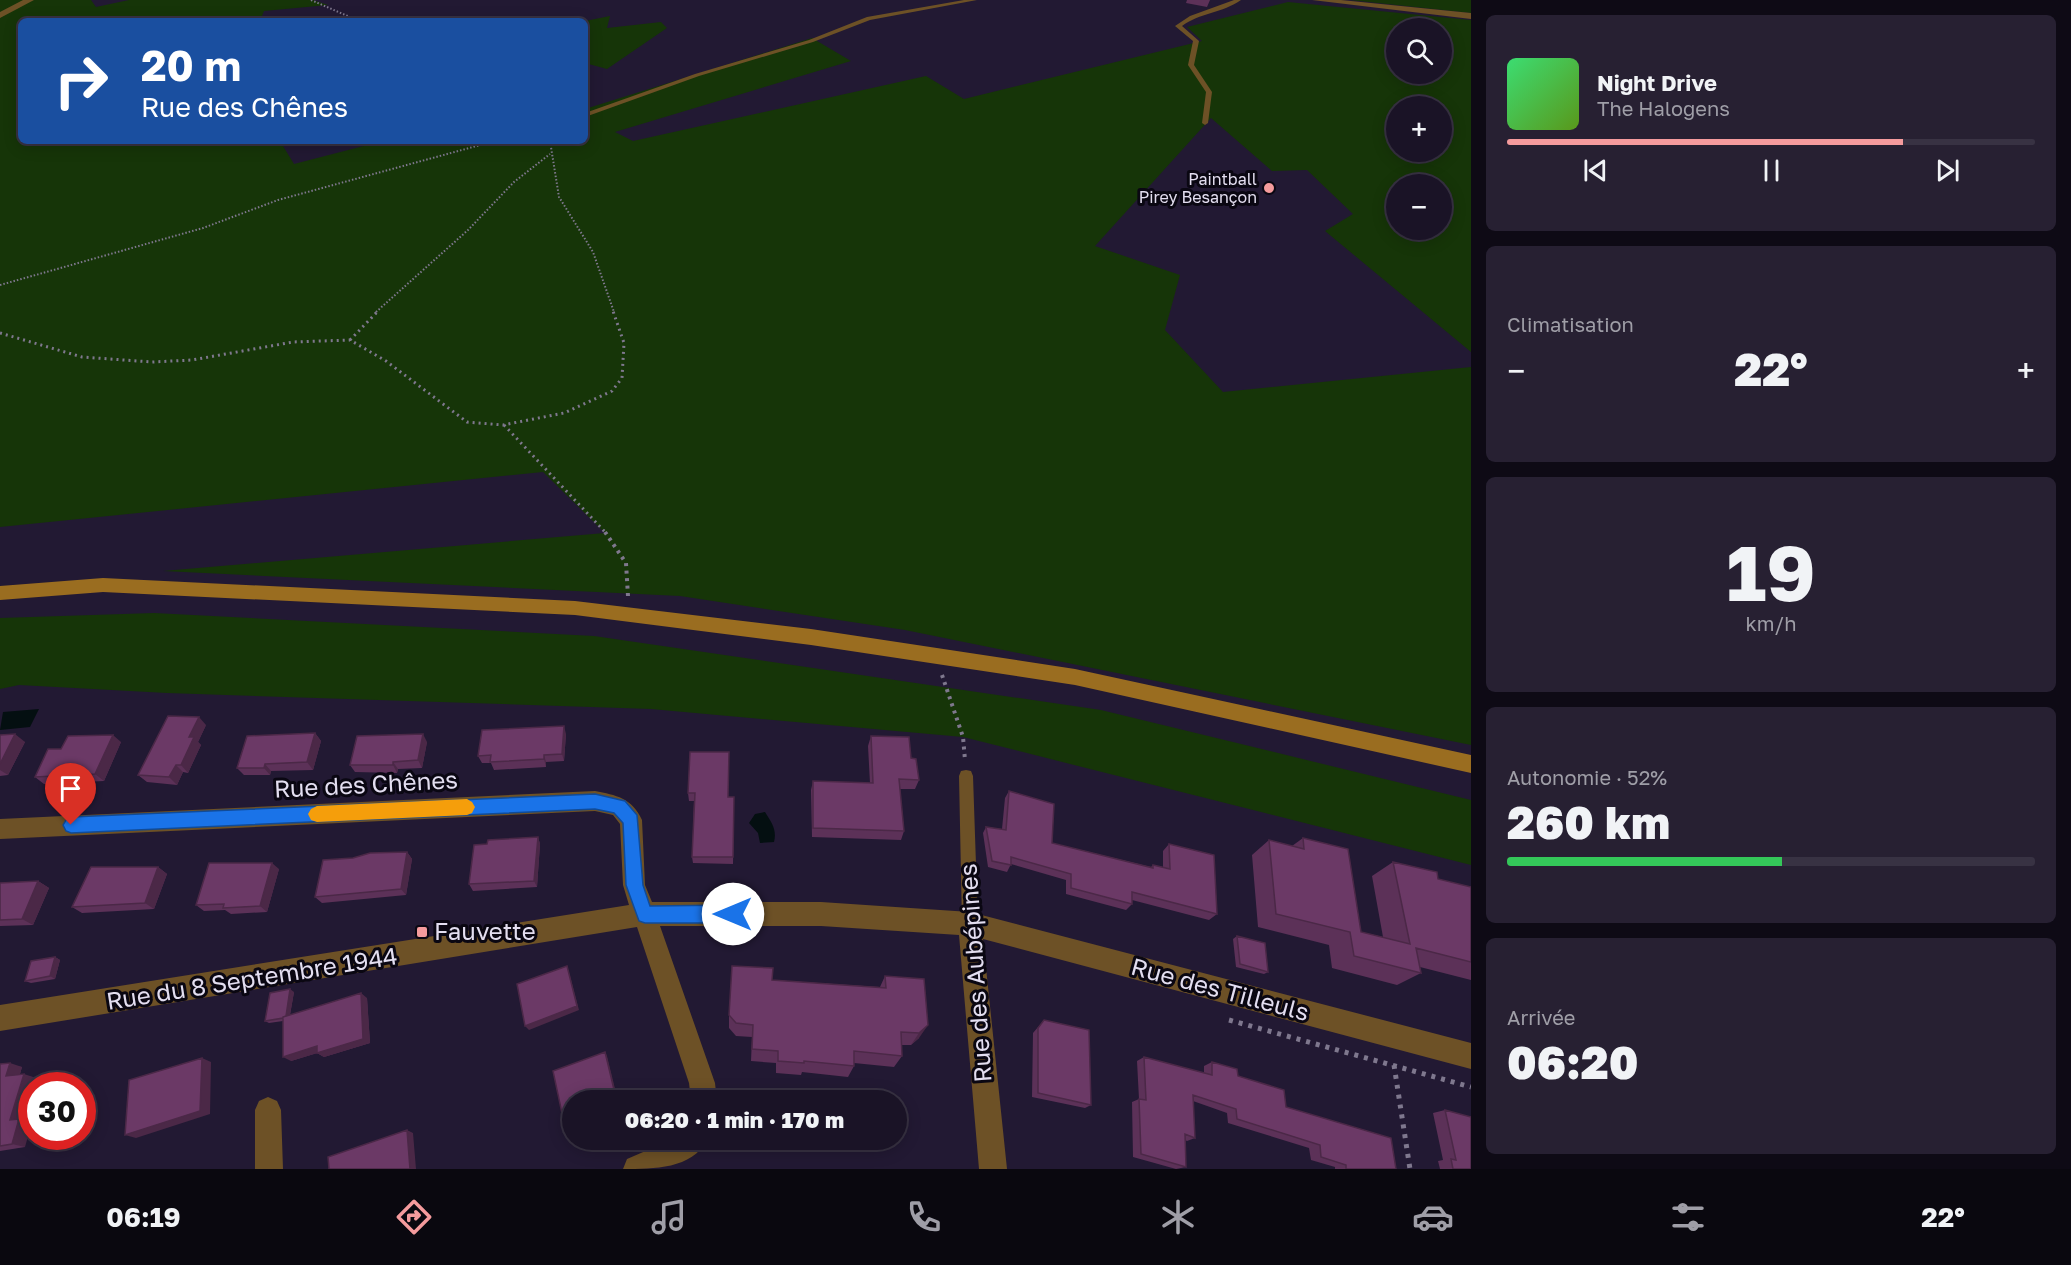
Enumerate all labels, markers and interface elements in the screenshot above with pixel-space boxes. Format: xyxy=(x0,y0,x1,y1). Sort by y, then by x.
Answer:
map controls xyxy=(1386,18,1452,240)
button: search xyxy=(1386,18,1452,84)
text: 20 m xyxy=(141,40,241,90)
icon: right xyxy=(42,42,120,120)
text: Night Drive xyxy=(1597,69,1717,96)
text: Rue des Chênes xyxy=(141,91,348,123)
button: + xyxy=(1386,96,1452,162)
text: The Halogens xyxy=(1597,96,1730,120)
icon: previous xyxy=(1579,154,1612,187)
icon: pause xyxy=(1755,154,1788,187)
icon: next xyxy=(1931,154,1964,187)
place label: Paintball Pirey Besançon xyxy=(1139,169,1257,207)
button: − xyxy=(1386,174,1452,240)
marker: Paintball Pirey Besançon xyxy=(1262,181,1276,195)
text: Climatisation xyxy=(1507,312,1634,336)
text: 22° xyxy=(1734,342,1808,396)
text: − xyxy=(1507,351,1525,390)
text: + xyxy=(2017,351,2035,390)
text: 19 xyxy=(1726,525,1816,618)
text: km/h xyxy=(1746,611,1796,635)
pin xyxy=(45,763,96,825)
street label: Rue des Chênes xyxy=(273,764,459,803)
text: Autonomie · 52% xyxy=(1507,765,1667,789)
icon: arrive xyxy=(54,772,87,805)
text: 260 km xyxy=(1507,795,1670,849)
street label: Rue des Aubépines xyxy=(952,863,997,1083)
position arrow xyxy=(701,882,765,946)
place label: Fauvette xyxy=(434,916,536,945)
marker: Fauvette xyxy=(415,925,429,939)
street label: Rue du 8 Septembre 1944 xyxy=(104,940,399,1015)
street label: Rue des Tilleuls xyxy=(1128,951,1313,1026)
text: Arrivée xyxy=(1507,1005,1575,1029)
text: 06:20 xyxy=(1507,1035,1638,1089)
speed limit sign: 30 xyxy=(18,1072,96,1150)
text: 06:20 · 1 min · 170 m xyxy=(625,1106,844,1133)
icon: directions xyxy=(393,1196,435,1238)
icon: music xyxy=(648,1196,690,1238)
icon: phone xyxy=(903,1196,945,1238)
icon: climate xyxy=(1157,1196,1199,1238)
icon: car xyxy=(1412,1196,1454,1238)
icon: filters xyxy=(1667,1196,1709,1238)
text: 06:19 xyxy=(106,1201,181,1233)
text: 22° xyxy=(1921,1201,1965,1233)

